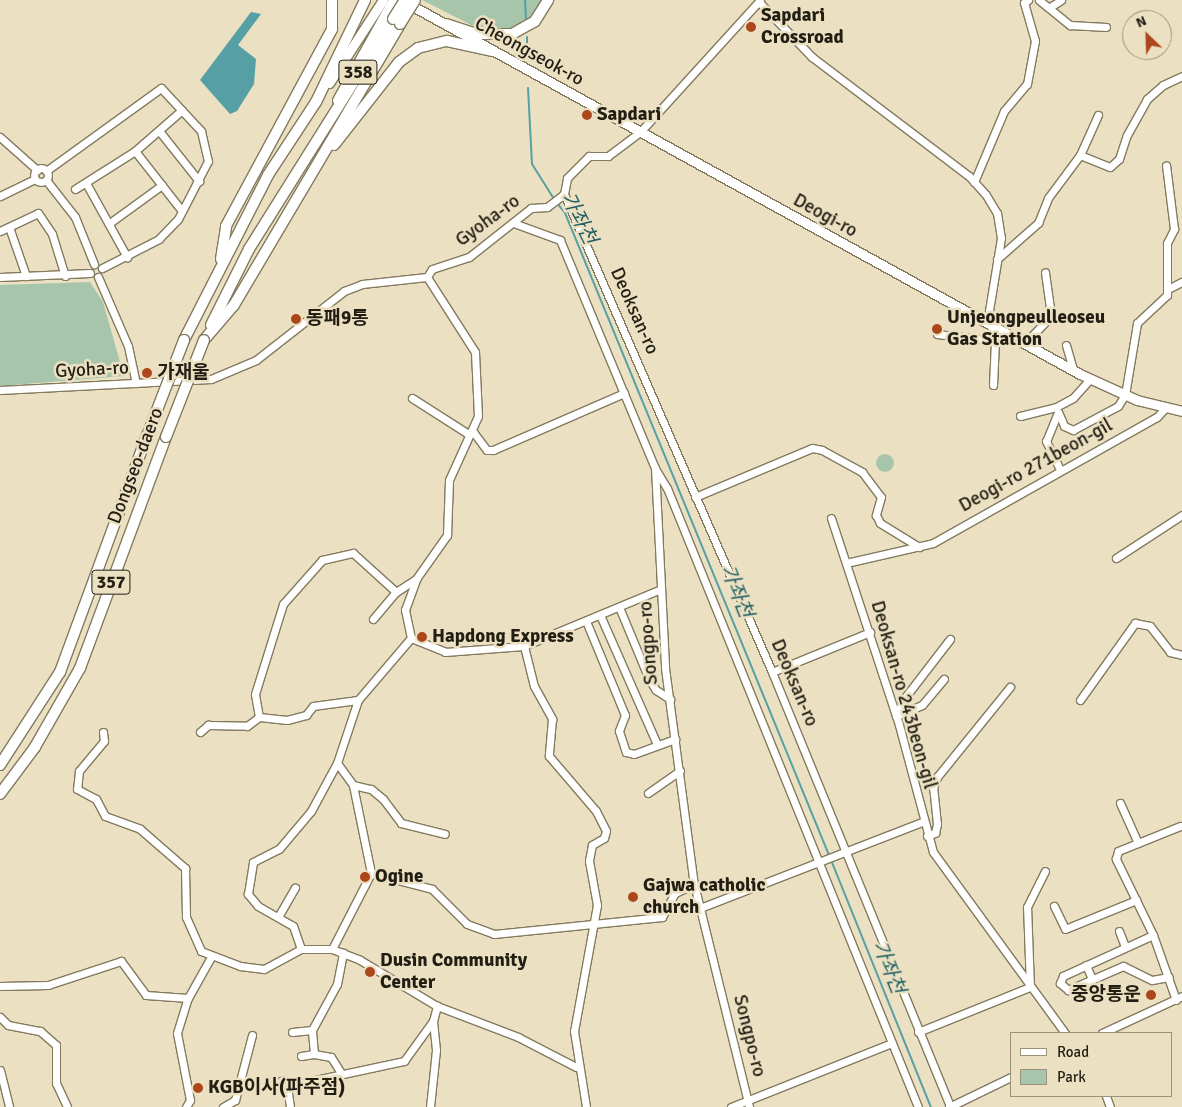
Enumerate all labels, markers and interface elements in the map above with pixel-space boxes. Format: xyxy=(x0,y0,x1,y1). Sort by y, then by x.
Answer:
place label: Sapdari Crossroad xyxy=(761,5,844,49)
north arrow xyxy=(1122,10,1172,60)
text: N xyxy=(1133,12,1149,32)
street label: Cheongseok-ro xyxy=(470,13,588,91)
marker: Sapdari Crossroad xyxy=(745,21,757,33)
road number: 358 xyxy=(338,56,378,88)
place label: Sapdari xyxy=(597,104,661,126)
marker: Sapdari xyxy=(581,109,593,121)
water label: 가좌천 xyxy=(556,188,602,248)
street label: Deogi-ro xyxy=(789,189,861,243)
street label: Gyoha-ro xyxy=(451,190,525,252)
street label: Deoksan-ro xyxy=(605,264,663,358)
place label: Unjeongpeulleoseu Gas Station xyxy=(947,307,1105,351)
place label: 동패9통 xyxy=(306,308,369,330)
marker: 동패9통 xyxy=(290,313,302,325)
marker: Unjeongpeulleoseu Gas Station xyxy=(931,323,943,335)
street label: Gyoha-ro xyxy=(55,357,129,383)
place label: 가재울 xyxy=(157,362,209,384)
marker: 가재울 xyxy=(141,367,153,379)
street label: Dongseo-daero xyxy=(103,405,169,527)
street label: Deogi-ro 271beon-gil xyxy=(955,414,1117,518)
water label: 가좌천 xyxy=(716,561,758,621)
road number: 357 xyxy=(91,566,131,598)
street label: Deoksan-ro 243beon-gil xyxy=(865,598,941,792)
street label: Songpo-ro xyxy=(635,600,663,686)
place label: Hapdong Express xyxy=(432,626,574,648)
marker: Hapdong Express xyxy=(416,631,428,643)
street label: Deoksan-ro xyxy=(765,636,823,730)
place label: Ogine xyxy=(375,866,423,888)
marker: Ogine xyxy=(359,871,371,883)
place label: Gajwa catholic church xyxy=(643,875,765,919)
marker: Gajwa catholic church xyxy=(627,891,639,903)
water label: 가좌천 xyxy=(868,937,910,997)
place label: Dusin Community Center xyxy=(380,950,527,994)
marker: Dusin Community Center xyxy=(364,966,376,978)
place label: 중앙통운 xyxy=(1071,984,1141,1006)
marker: 중앙통운 xyxy=(1145,989,1157,1001)
street label: Songpo-ro xyxy=(728,993,770,1079)
legend xyxy=(1010,1032,1172,1097)
text: Road xyxy=(1057,1043,1089,1061)
text: Park xyxy=(1057,1068,1086,1086)
place label: KGB이사(파주점) xyxy=(208,1077,345,1099)
marker: KGB이사(파주점) xyxy=(192,1082,204,1094)

